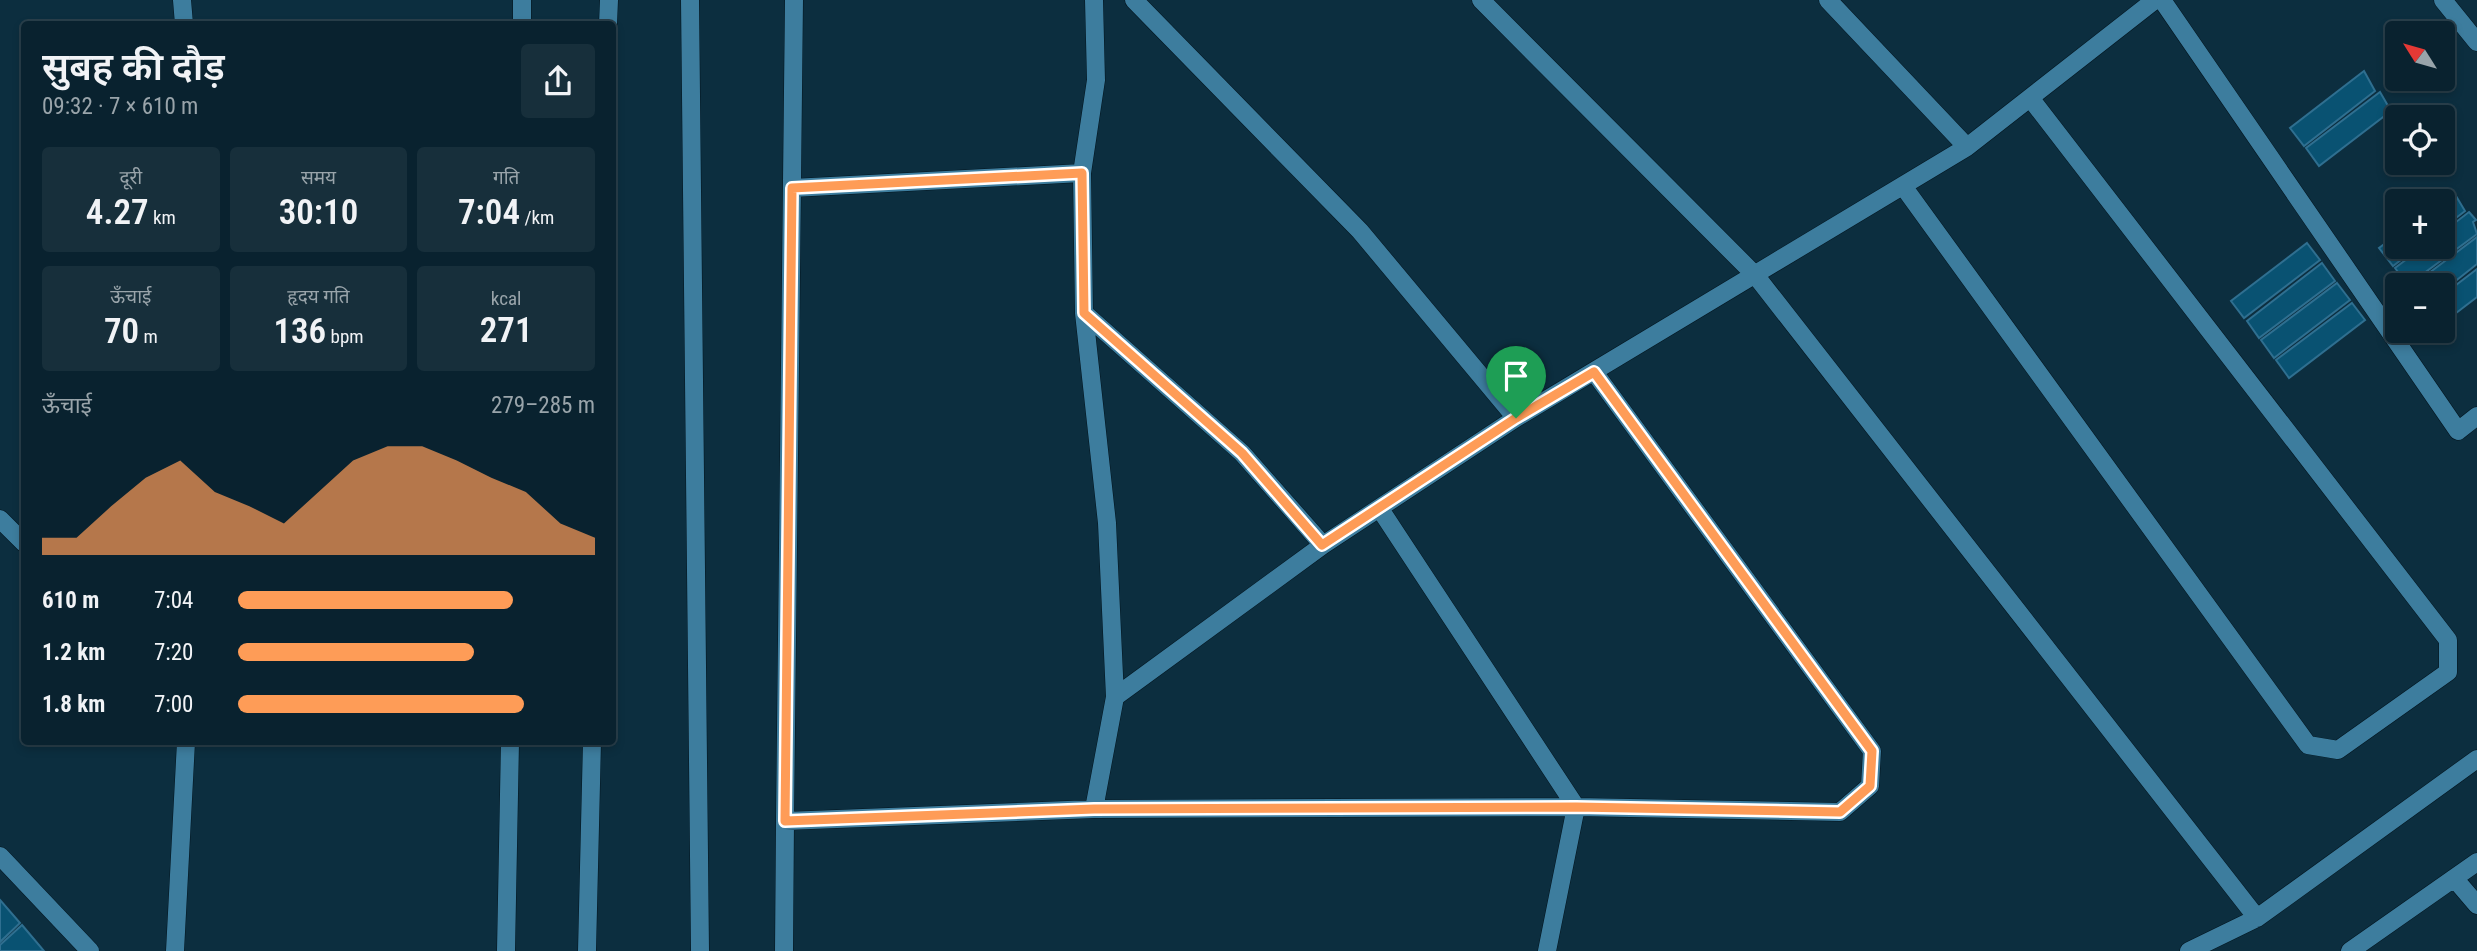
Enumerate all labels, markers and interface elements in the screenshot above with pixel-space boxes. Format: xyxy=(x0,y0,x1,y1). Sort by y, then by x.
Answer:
north arrow xyxy=(2385,21,2455,91)
map controls xyxy=(2385,21,2455,343)
button: share xyxy=(521,44,595,118)
text: सुबह की दौड़ xyxy=(42,45,225,89)
text: 09:32 · 7 × 610 m xyxy=(42,93,198,120)
button: locate xyxy=(2385,105,2455,175)
text: दूरी xyxy=(119,166,142,189)
text: समय xyxy=(301,166,336,189)
text: गति xyxy=(493,166,519,189)
button: + xyxy=(2385,189,2455,259)
text: 4.27 xyxy=(86,192,149,233)
text: 30:10 xyxy=(279,192,358,233)
text: 7:04 xyxy=(458,192,520,233)
text: km xyxy=(149,206,176,229)
text: /km xyxy=(520,206,554,229)
button: − xyxy=(2385,273,2455,343)
text: ऊँचाई xyxy=(110,285,151,308)
text: हृदय गति xyxy=(287,285,350,308)
text: kcal xyxy=(491,287,521,310)
text: 271 xyxy=(480,310,533,351)
text: 70 xyxy=(104,311,139,352)
text: 136 xyxy=(273,311,326,352)
text: m xyxy=(139,325,158,348)
text: bpm xyxy=(326,325,364,348)
pin xyxy=(1486,346,1546,418)
icon: arrive xyxy=(1497,357,1535,395)
text: ऊँचाई xyxy=(42,392,92,419)
text: 279–285 m xyxy=(491,392,595,419)
text: 610 m xyxy=(42,587,99,614)
text: 7:04 xyxy=(154,587,193,614)
text: 1.2 km xyxy=(42,639,105,666)
text: 7:20 xyxy=(154,639,193,666)
text: 1.8 km xyxy=(42,691,105,718)
text: 7:00 xyxy=(154,691,193,718)

